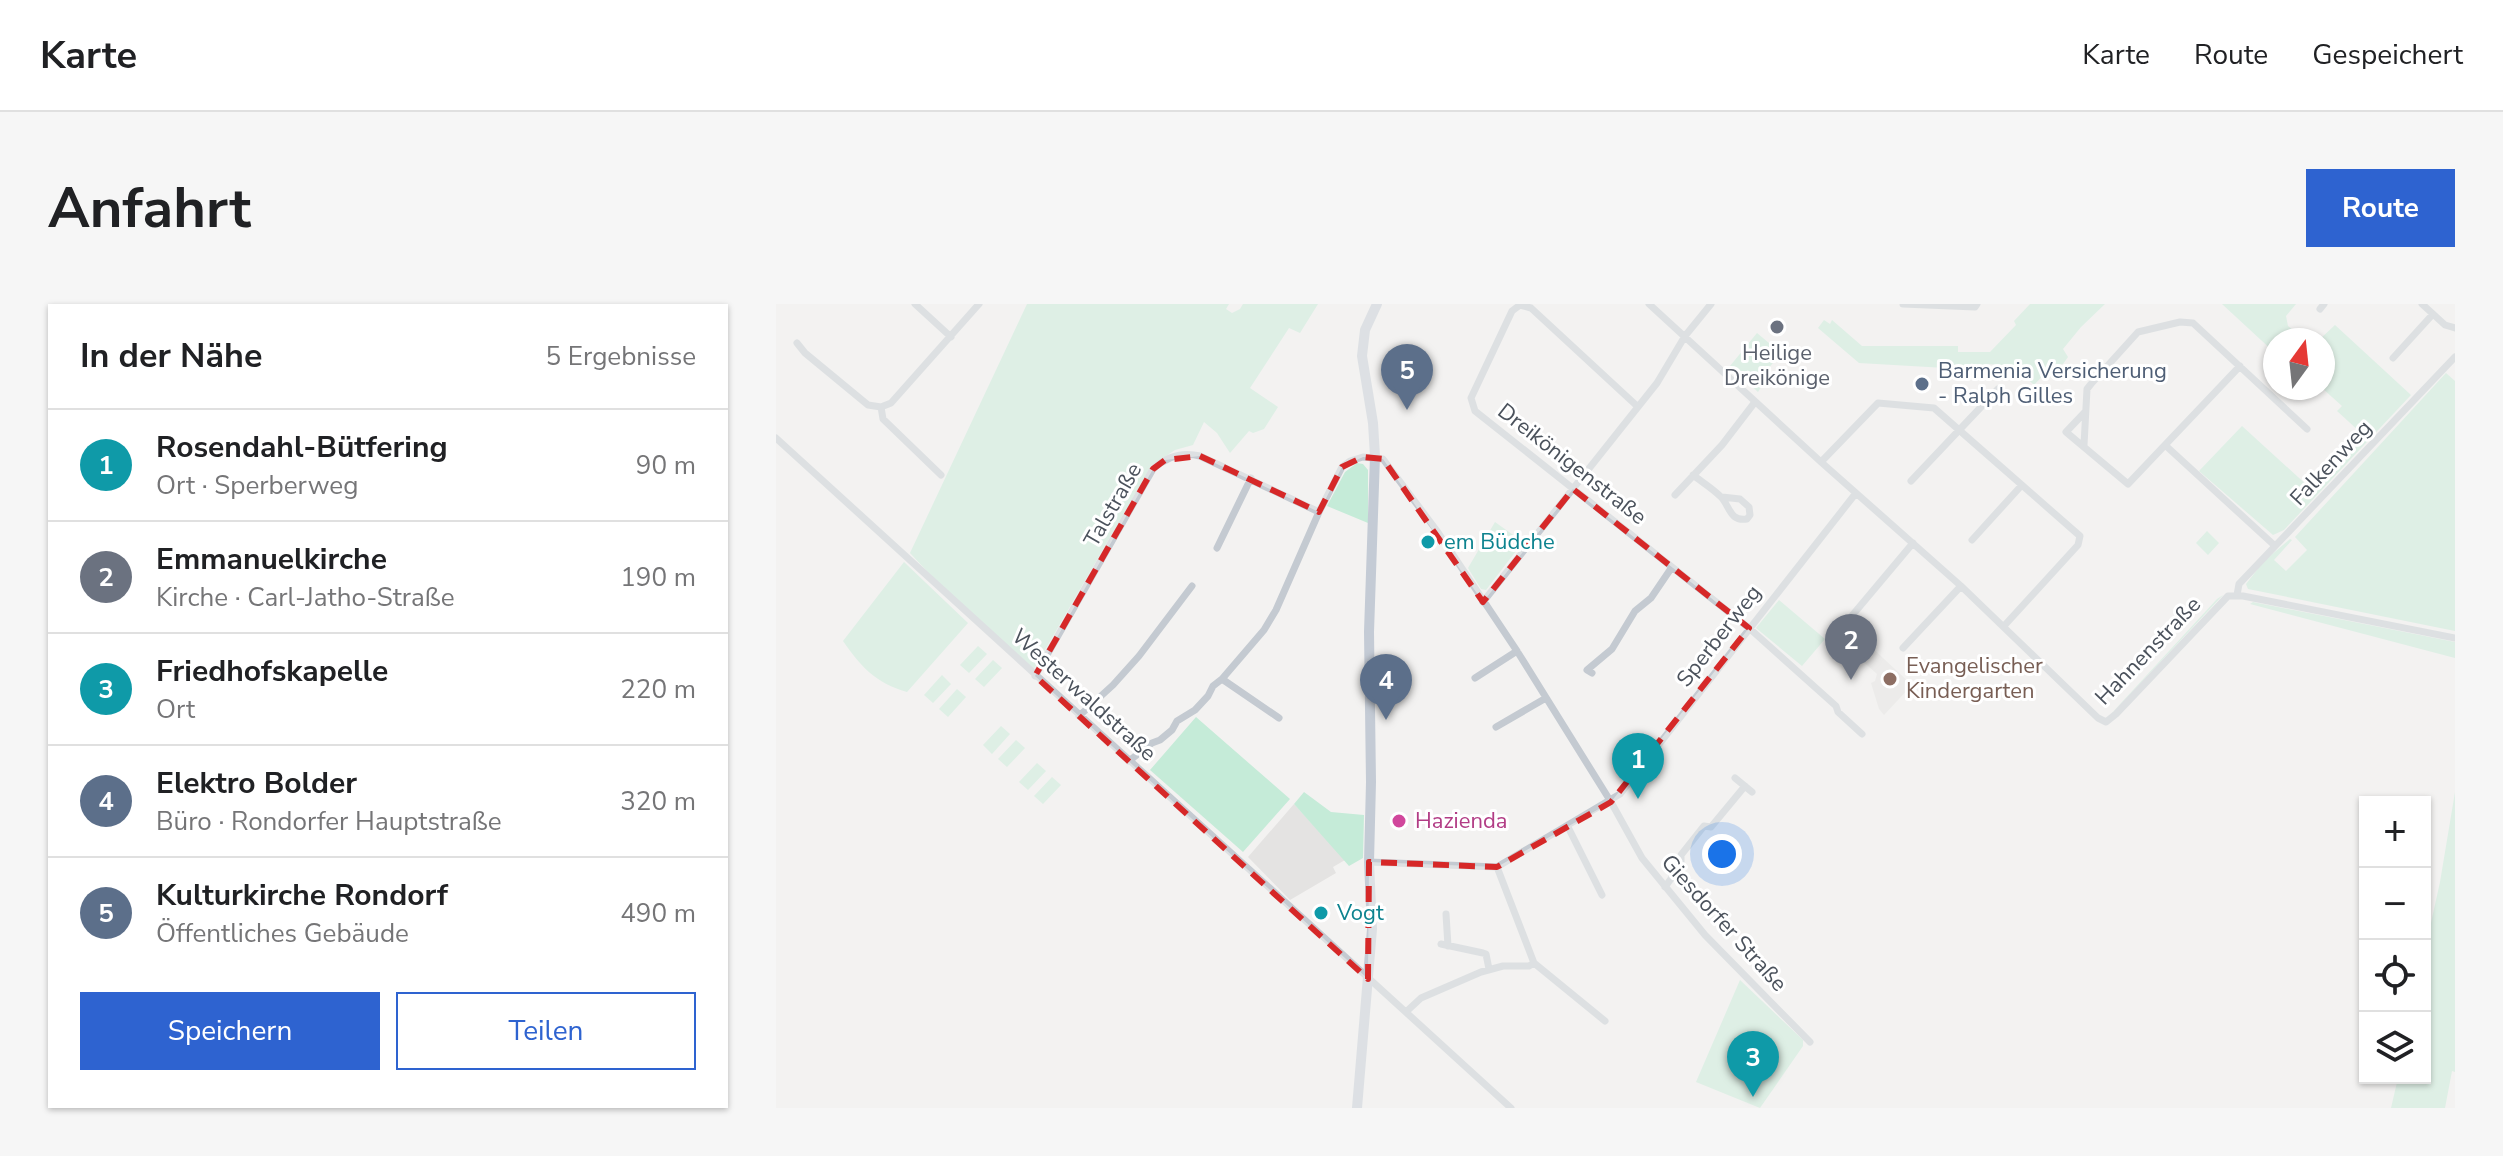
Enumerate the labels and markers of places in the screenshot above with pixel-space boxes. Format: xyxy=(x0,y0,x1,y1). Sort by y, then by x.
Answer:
marker: Heilige Dreikönige xyxy=(1768,318,1786,336)
place label: Heilige Dreikönige xyxy=(1724,338,1830,393)
pin: 5 xyxy=(1381,344,1433,410)
place label: Barmenia Versicherung - Ralph Gilles xyxy=(1938,356,2167,411)
marker: Barmenia Versicherung - Ralph Gilles xyxy=(1913,375,1931,393)
place label: em Büdche xyxy=(1444,527,1555,557)
marker: em Büdche xyxy=(1419,533,1437,551)
pin: 2 xyxy=(1825,614,1877,680)
place label: Evangelischer Kindergarten xyxy=(1906,651,2043,706)
pin: 4 xyxy=(1360,654,1412,720)
marker: Evangelischer Kindergarten xyxy=(1881,670,1899,688)
pin: 1 xyxy=(1612,733,1664,799)
place label: Hazienda xyxy=(1415,806,1507,836)
marker: Hazienda xyxy=(1390,812,1408,830)
place label: Vogt xyxy=(1336,898,1384,928)
marker: Vogt xyxy=(1312,904,1330,922)
pin: 3 xyxy=(1727,1031,1779,1097)

